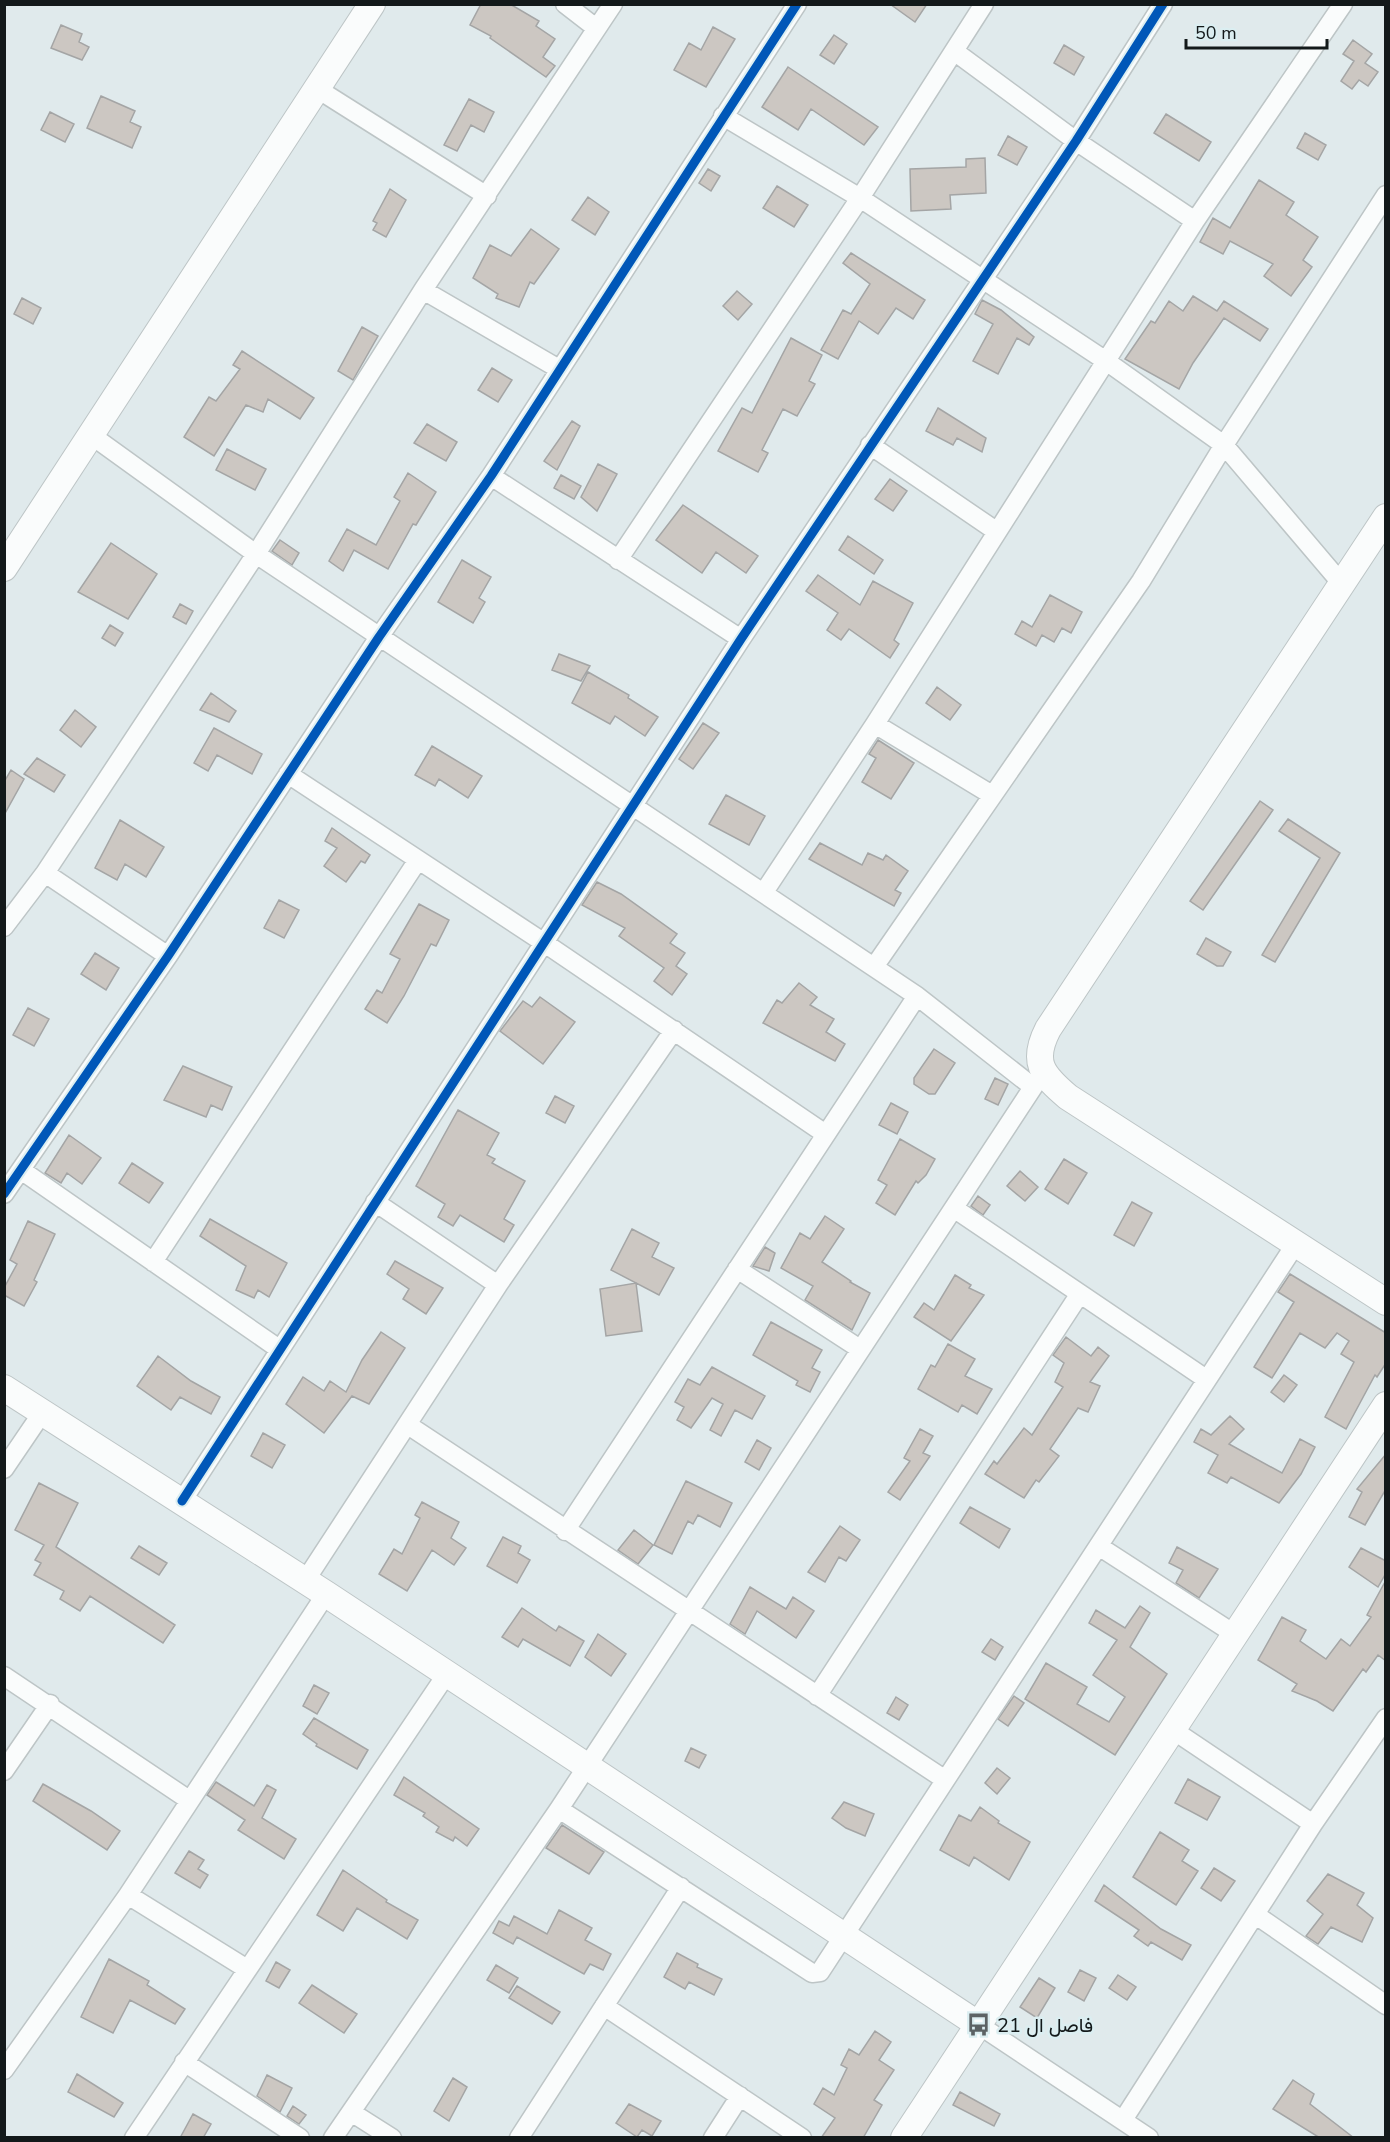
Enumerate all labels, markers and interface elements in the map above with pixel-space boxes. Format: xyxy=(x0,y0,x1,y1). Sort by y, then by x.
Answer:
scale bar xyxy=(1186,12,1327,50)
text: 50 m xyxy=(1195,21,1237,45)
bus stop icon: فاصل ال 21 xyxy=(966,2012,992,2038)
place label: فاصل ال 21 xyxy=(997,2012,1093,2039)

